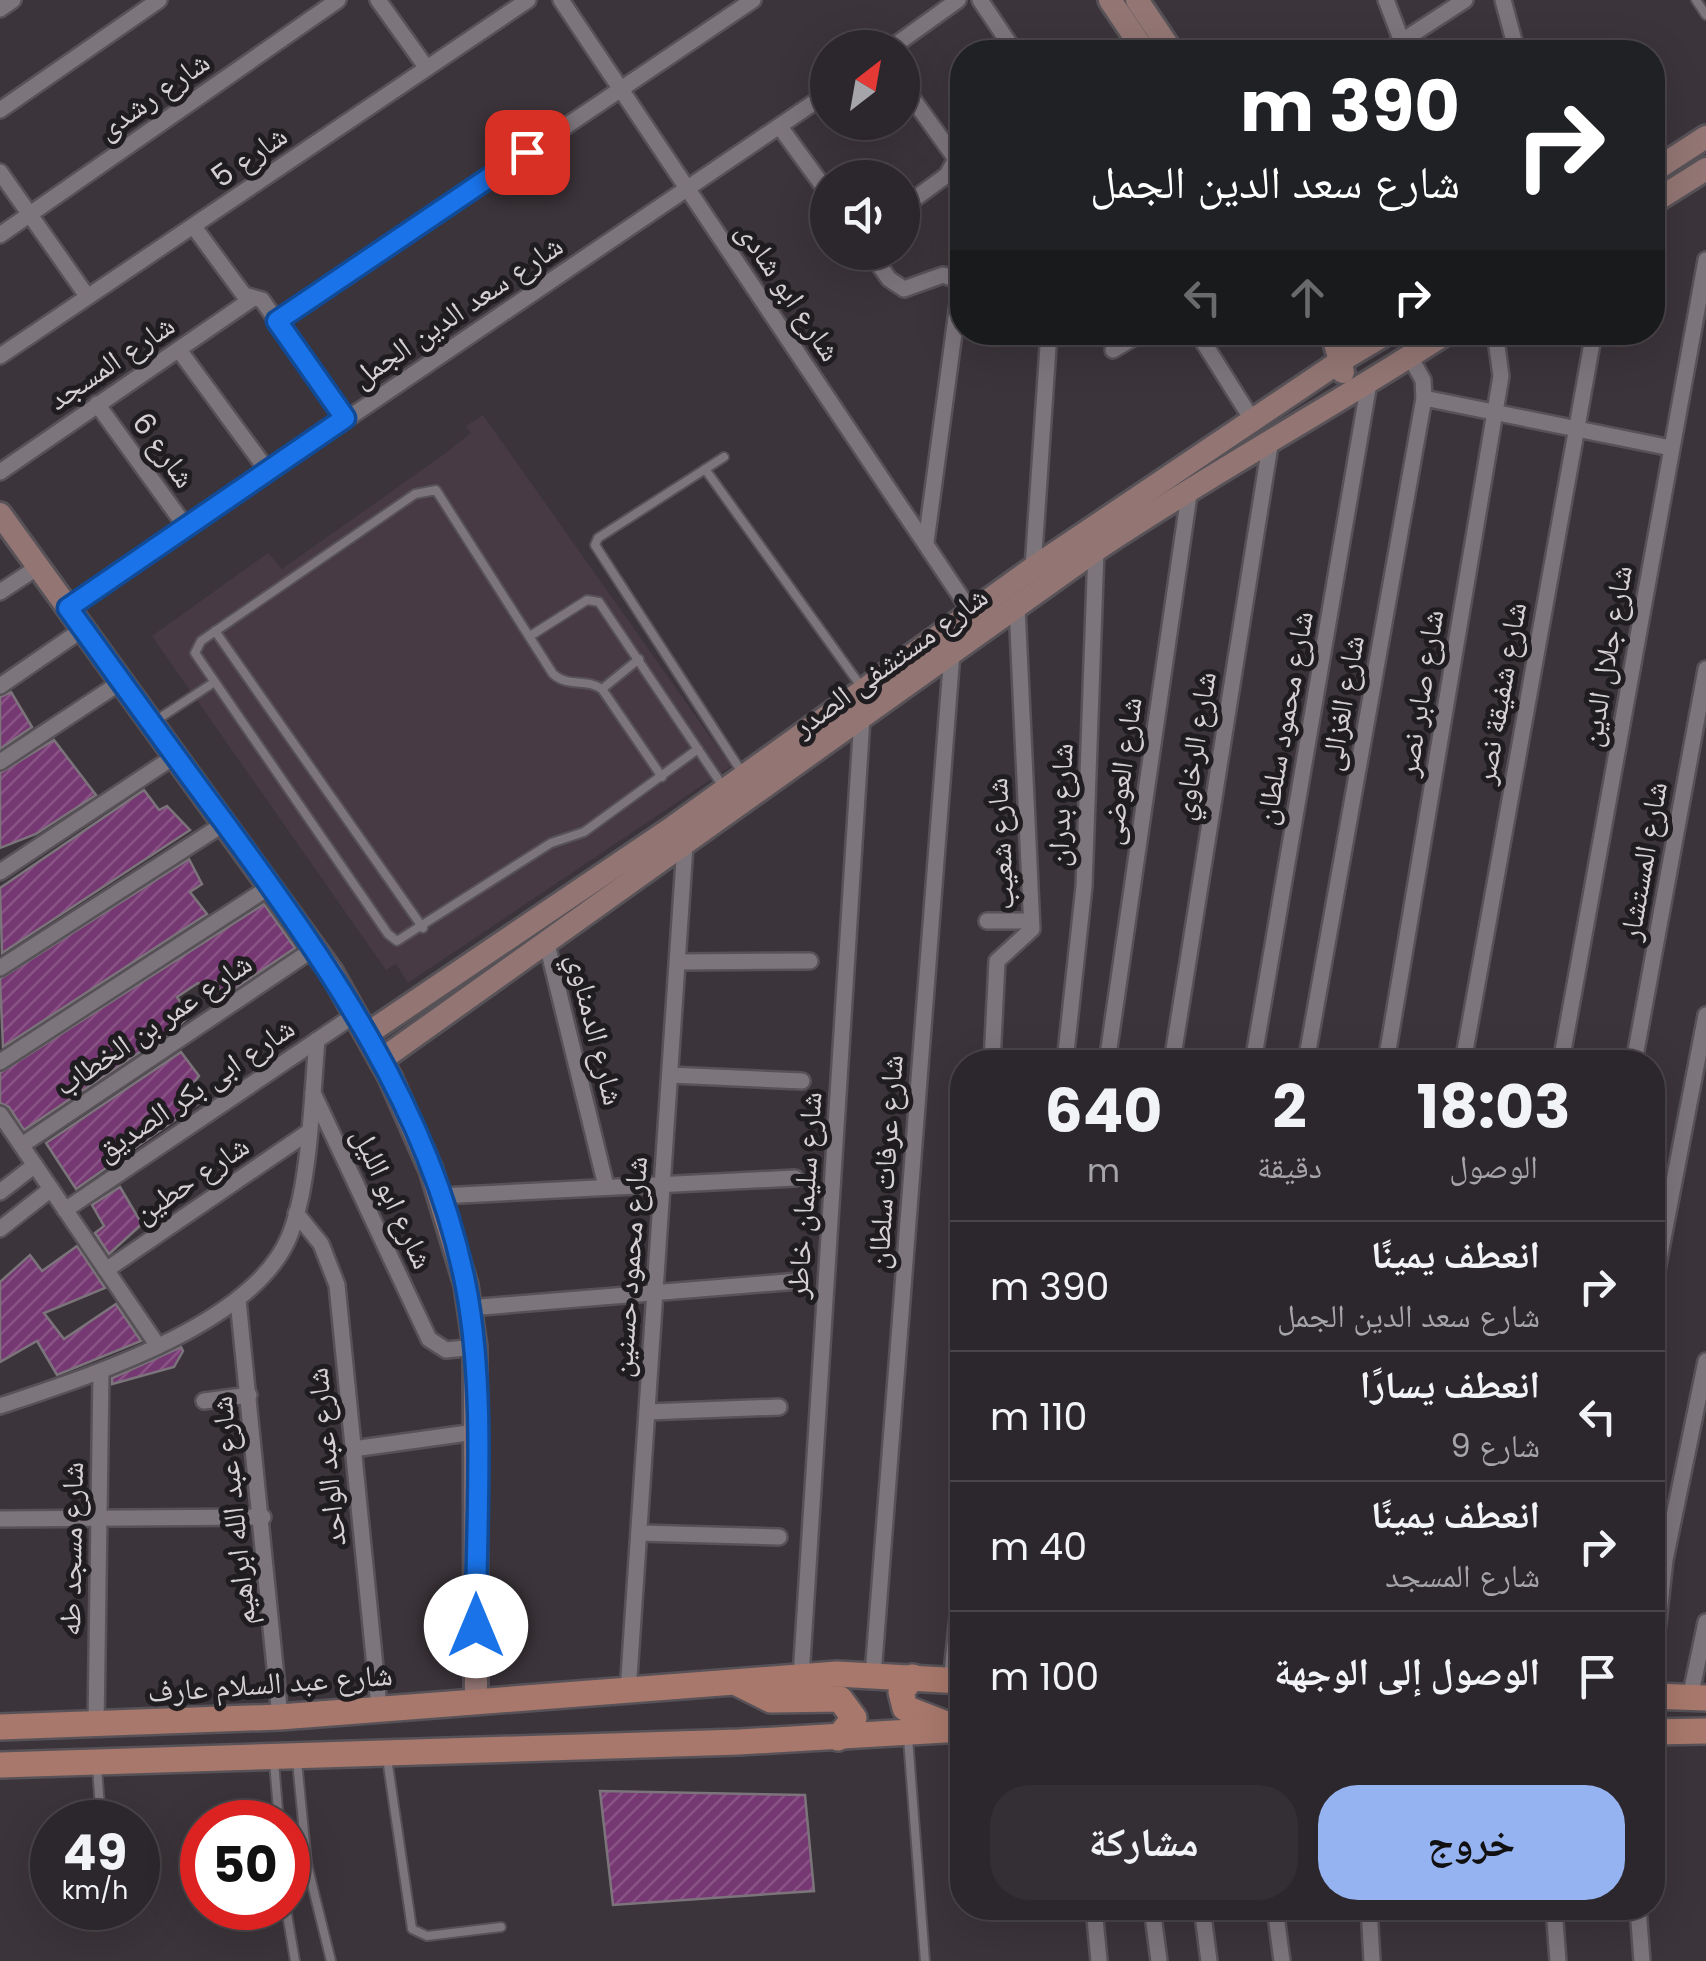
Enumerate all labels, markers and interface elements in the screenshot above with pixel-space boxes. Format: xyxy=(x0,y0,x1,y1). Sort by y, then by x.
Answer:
north arrow xyxy=(810,30,920,140)
map controls xyxy=(810,30,920,270)
street label: شارع رشدى xyxy=(88,40,218,150)
text: 390 m xyxy=(1240,57,1460,156)
icon: right xyxy=(1495,80,1625,210)
pin xyxy=(485,110,570,195)
street label: شارع 5 xyxy=(202,114,296,198)
icon: arrive xyxy=(500,125,555,180)
text: شارع سعد الدين الجمل xyxy=(1090,151,1460,214)
button: sound xyxy=(810,160,920,270)
street label: شارع ابو شادى xyxy=(726,212,852,370)
street label: شارع سعد الدين الجمل xyxy=(343,224,571,398)
icon: left xyxy=(1175,270,1230,325)
icon: ahead xyxy=(1280,270,1335,325)
icon: right xyxy=(1385,270,1440,325)
street label: شارع المسجد xyxy=(39,304,183,420)
street label: شارع 6 xyxy=(122,403,206,497)
street label: شارع جلال الدين xyxy=(1569,562,1643,750)
street label: شارع مستشفى الصدر xyxy=(783,575,997,747)
street label: شارع شفيقة نصر xyxy=(1463,599,1537,788)
street label: شارع صابر نصر xyxy=(1385,607,1454,780)
street label: شارع محمود سلطان xyxy=(1244,608,1324,828)
street label: شارع الغزالى xyxy=(1309,632,1375,774)
street label: شارع الرخاوي xyxy=(1161,669,1230,824)
street label: شارع العوضى xyxy=(1089,694,1153,848)
street label: شارع بدران xyxy=(1036,742,1084,868)
street label: شارع شعيب xyxy=(975,777,1025,911)
street label: شارع المستشار xyxy=(1608,778,1678,945)
street label: شارع عمر بن الخطاب xyxy=(46,942,260,1106)
street label: شارع الدمناوي xyxy=(554,948,636,1110)
street label: شارع ابى بكر الصديق xyxy=(87,1006,303,1172)
street label: شارع عرفات سلطان xyxy=(856,1053,914,1271)
text: 2 xyxy=(1272,1065,1307,1149)
text: 18:03 xyxy=(1417,1065,1570,1149)
text: 640 xyxy=(1045,1069,1162,1153)
street label: شارع سليمان خاطر xyxy=(775,1090,833,1301)
street label: شارع ابو الليل xyxy=(341,1120,445,1276)
street label: شارع حطين xyxy=(125,1124,257,1234)
text: دقيقة xyxy=(1257,1144,1322,1189)
text: الوصول xyxy=(1449,1144,1538,1189)
text: m xyxy=(1087,1148,1120,1193)
street label: شارع محمود حسنين xyxy=(600,1155,658,1379)
text: انعطف يمينًا xyxy=(1371,1228,1540,1281)
icon: right xyxy=(1570,1259,1625,1314)
text: 390 m xyxy=(990,1260,1109,1313)
text: شارع سعد الدين الجمل xyxy=(1277,1293,1540,1338)
text: انعطف يسارًا xyxy=(1360,1358,1540,1411)
street label: شارع عبد الواحد xyxy=(295,1366,357,1548)
icon: left xyxy=(1570,1389,1625,1444)
text: 110 m xyxy=(990,1390,1087,1443)
street label: شارع عبد الله ابراهيم xyxy=(200,1394,266,1628)
text: شارع 9 xyxy=(1450,1423,1540,1468)
street label: شارع مسجد طه xyxy=(48,1462,94,1636)
text: انعطف يمينًا xyxy=(1371,1488,1540,1541)
icon: right xyxy=(1570,1519,1625,1574)
text: 40 m xyxy=(990,1520,1087,1573)
text: شارع المسجد xyxy=(1385,1553,1540,1598)
position arrow xyxy=(424,1574,528,1678)
text: الوصول إلى الوجهة xyxy=(1274,1645,1540,1698)
icon: arrive xyxy=(1570,1649,1625,1704)
text: 100 m xyxy=(990,1650,1099,1703)
street label: شارع عبد السلام عارف xyxy=(146,1653,394,1713)
button: مشاركة xyxy=(990,1785,1298,1900)
button: خروج xyxy=(1318,1785,1625,1900)
speed limit sign: 50 xyxy=(180,1800,310,1930)
text: 49 xyxy=(63,1817,127,1888)
text: km/h xyxy=(62,1873,128,1908)

